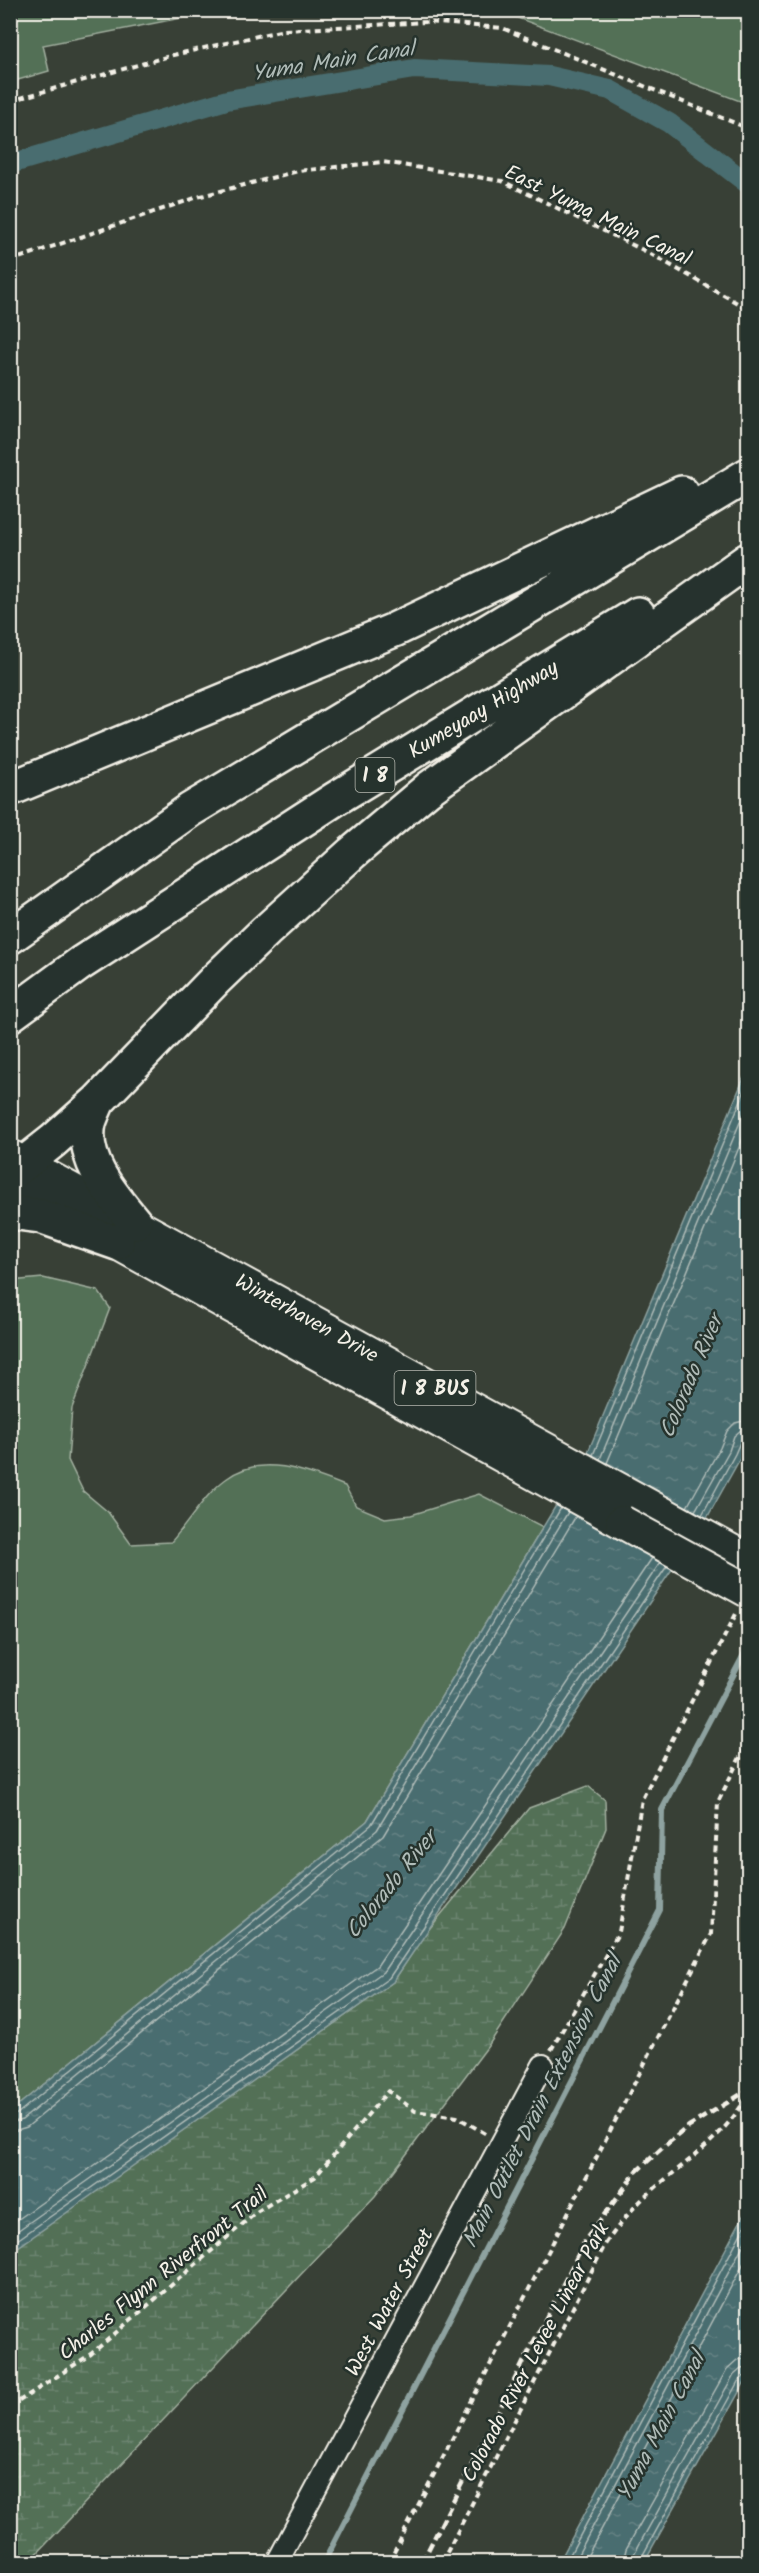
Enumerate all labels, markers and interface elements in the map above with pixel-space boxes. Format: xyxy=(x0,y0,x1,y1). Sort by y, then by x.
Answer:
water label: Yuma Main Canal xyxy=(250,32,422,93)
street label: East Yuma Main Canal xyxy=(498,157,696,276)
street label: Kumeyaay Highway xyxy=(402,652,566,768)
road number: I 8 xyxy=(356,758,394,792)
street label: Winterhaven Drive xyxy=(228,1266,385,1373)
water label: Colorado River xyxy=(651,1306,736,1444)
road number: I 8 BUS xyxy=(394,1371,476,1405)
water label: Colorado River xyxy=(337,1820,450,1947)
water label: Main Outlet Drain Extension Canal xyxy=(454,1945,635,2255)
street label: Charles Flynn Riverfront Trail xyxy=(52,2179,276,2369)
street label: Colorado River Levee Linear Park xyxy=(454,2217,619,2489)
street label: West Water Street xyxy=(337,2222,444,2383)
water label: Yuma Main Canal xyxy=(608,2342,718,2508)

